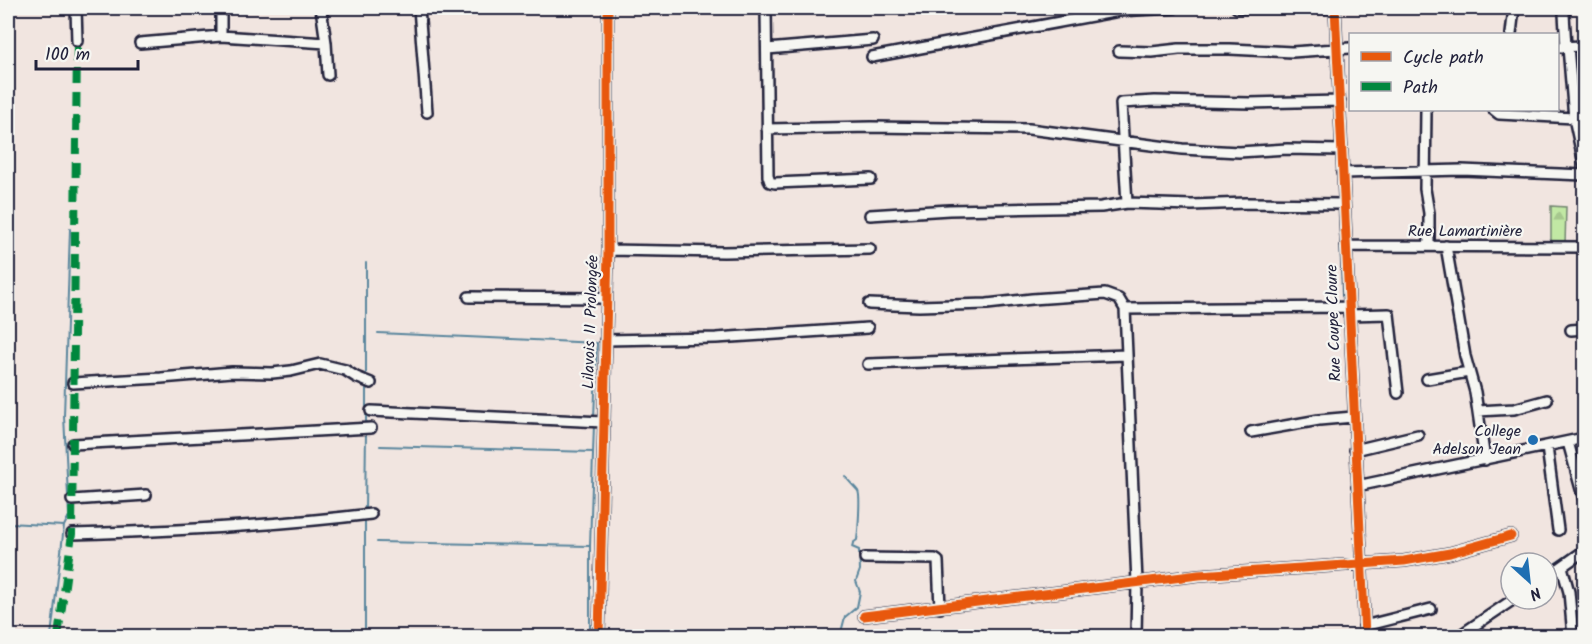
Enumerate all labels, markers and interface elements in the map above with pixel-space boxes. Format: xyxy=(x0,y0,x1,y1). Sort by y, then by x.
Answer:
scale bar xyxy=(36,33,138,71)
legend xyxy=(1349,33,1559,111)
text: 100 m xyxy=(45,41,90,70)
text: Cycle path xyxy=(1403,44,1484,73)
text: Path xyxy=(1403,74,1438,103)
street label: Rue Lamartinière xyxy=(1408,219,1522,244)
street label: Lilavois 11 Prolongée xyxy=(576,254,606,390)
street label: Rue Coupe Cloure xyxy=(1319,264,1349,382)
place label: College Adelson Jean xyxy=(1432,419,1521,462)
marker: College Adelson Jean xyxy=(1526,433,1540,447)
north arrow xyxy=(1499,551,1559,611)
text: N xyxy=(1525,580,1545,606)

